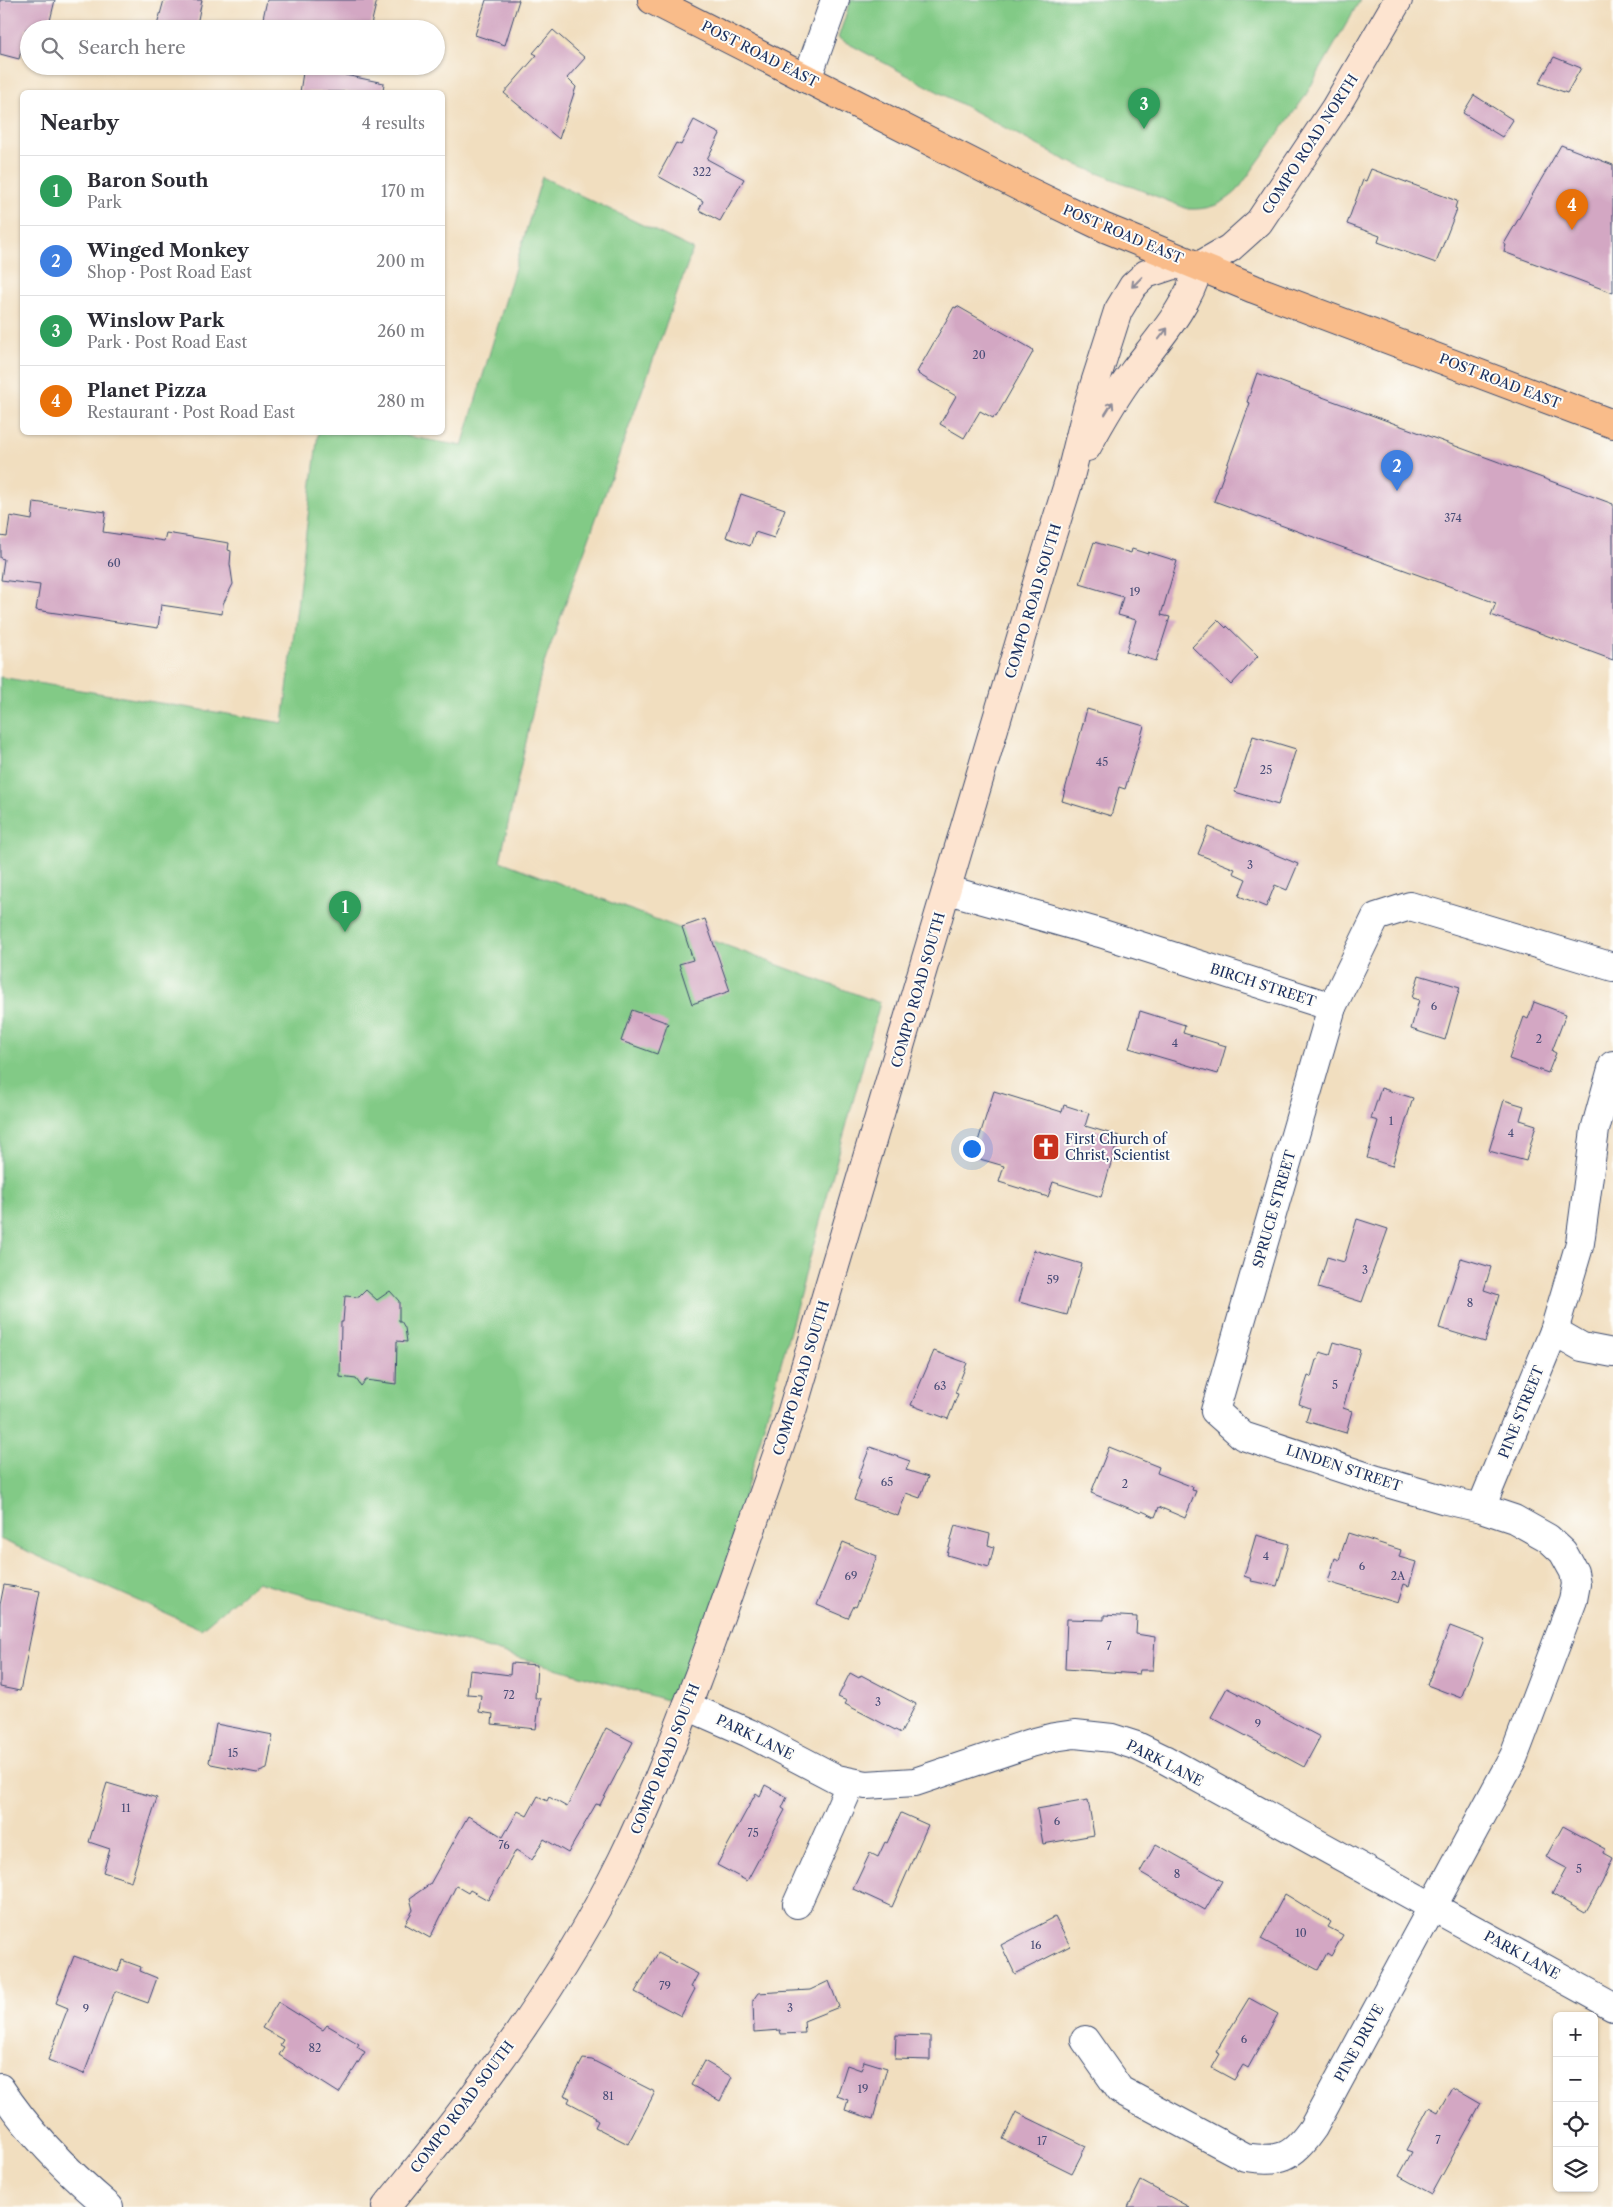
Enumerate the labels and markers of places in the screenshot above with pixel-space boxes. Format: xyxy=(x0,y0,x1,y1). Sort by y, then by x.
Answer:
pin: 3 xyxy=(1128,88,1160,129)
pin: 4 xyxy=(1556,189,1588,230)
pin: 2 xyxy=(1381,450,1413,491)
pin: 1 xyxy=(329,891,361,932)
place label: First Church of Christ, Scientist xyxy=(1065,1130,1170,1164)
church icon: First Church of Christ, Scientist xyxy=(1031,1132,1061,1162)

